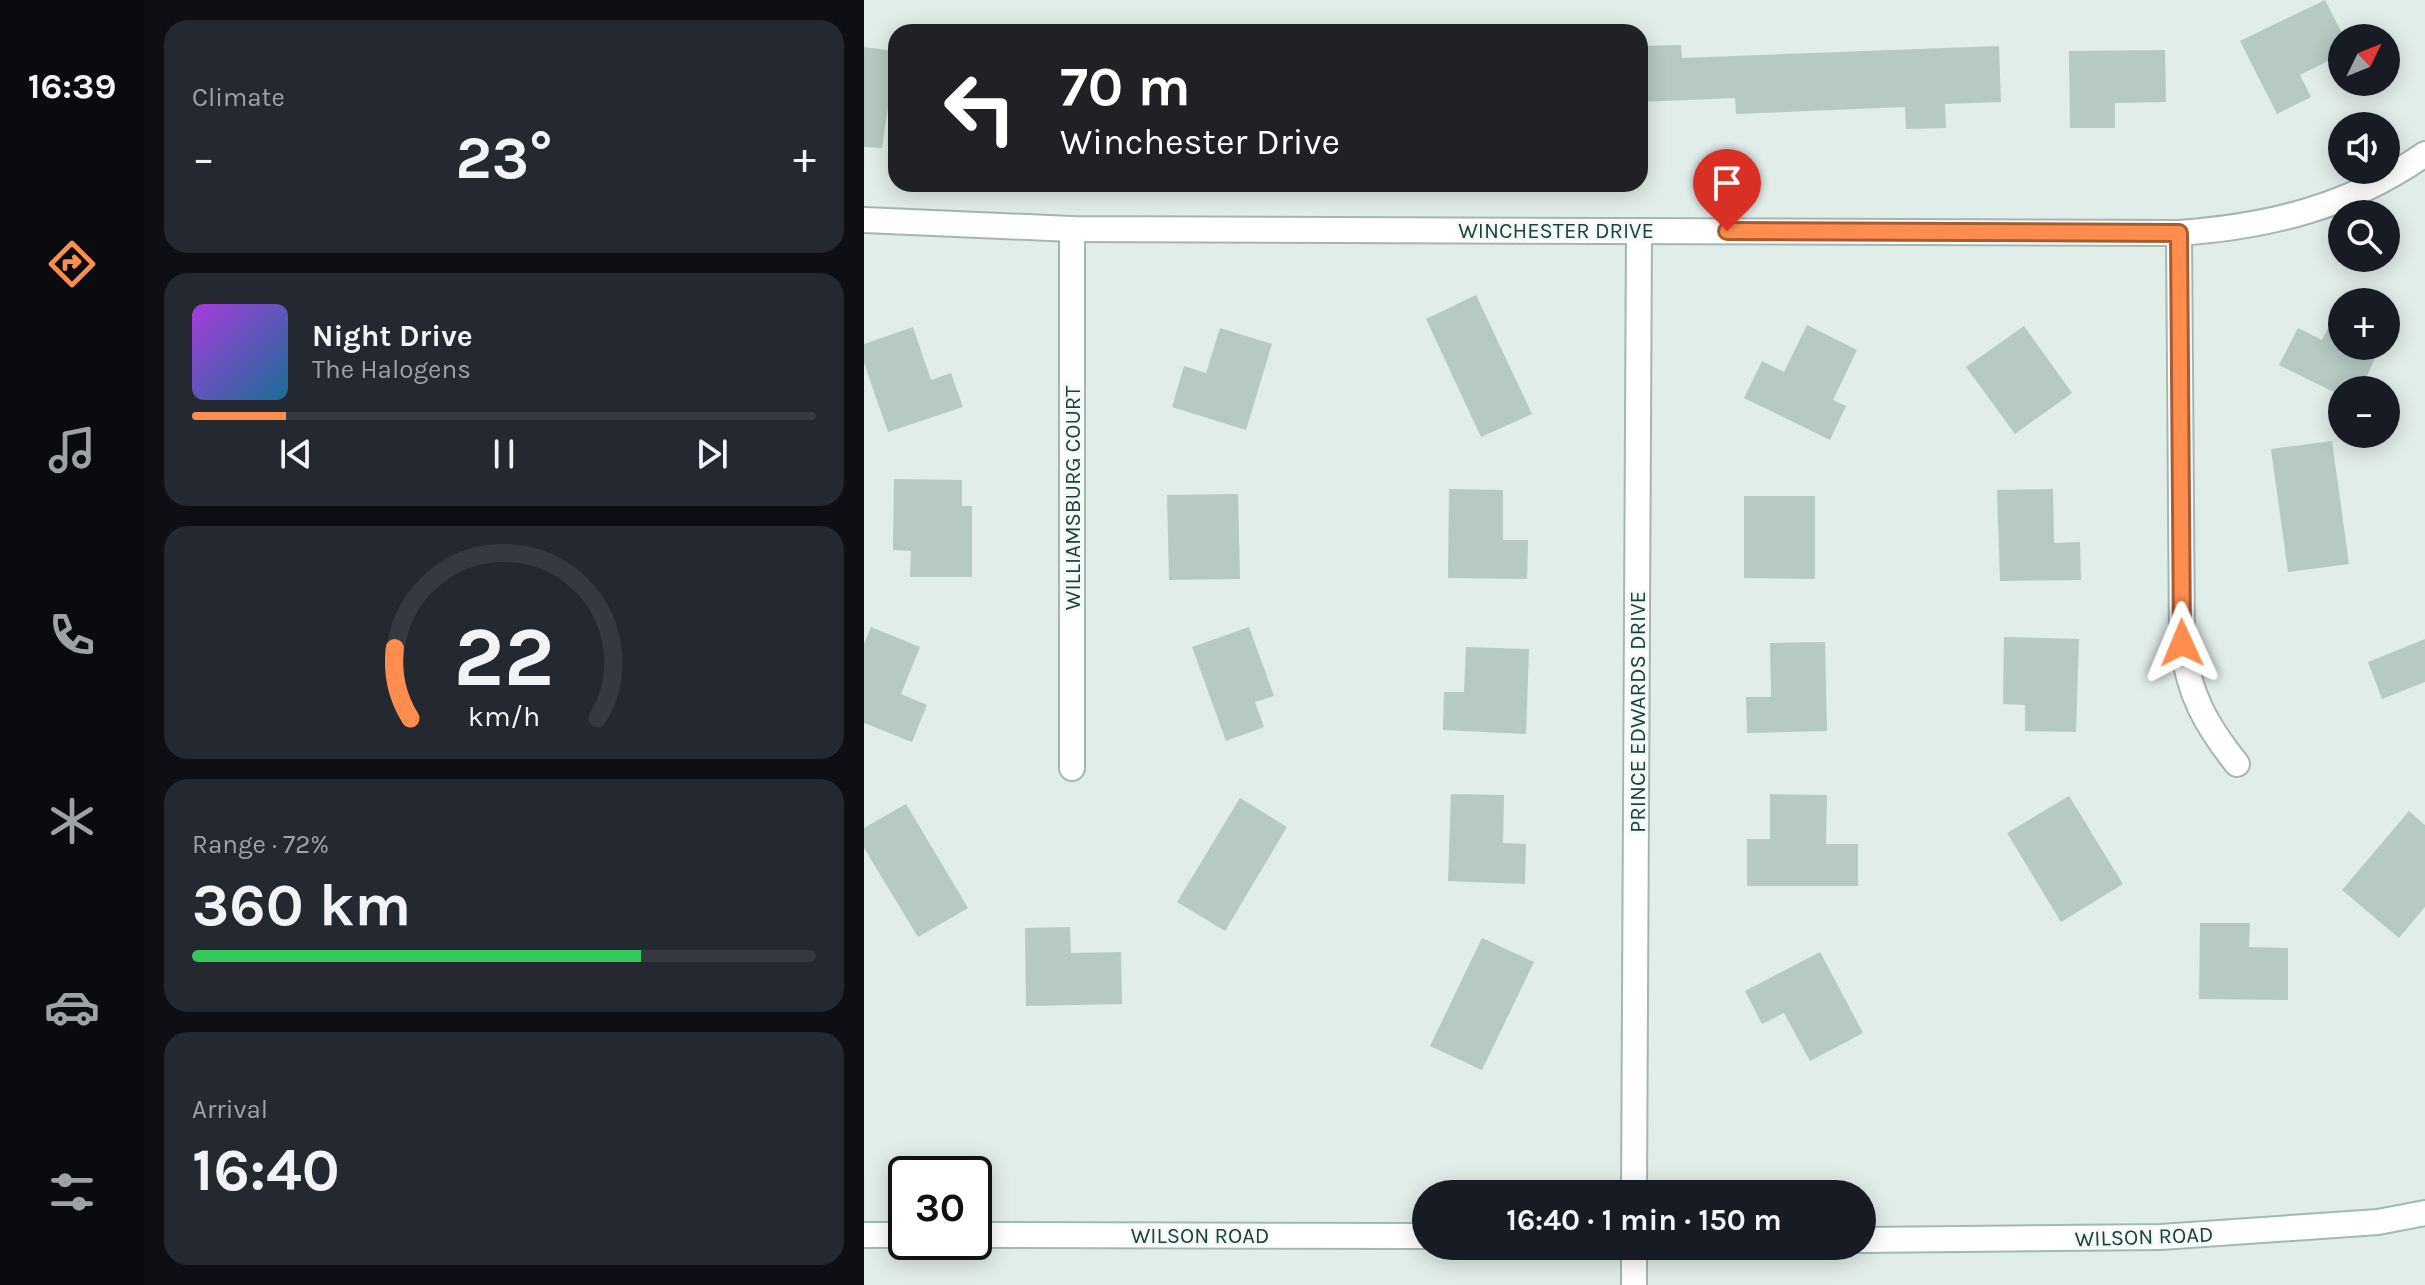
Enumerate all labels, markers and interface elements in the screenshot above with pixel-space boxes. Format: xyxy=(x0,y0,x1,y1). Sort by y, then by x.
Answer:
north arrow xyxy=(2328,24,2400,96)
map controls xyxy=(2328,24,2400,448)
text: 70 m xyxy=(1060,54,1191,119)
icon: left xyxy=(928,56,1032,160)
text: 16:39 xyxy=(28,65,116,107)
text: Climate xyxy=(192,82,285,113)
button: sound xyxy=(2328,112,2400,184)
text: Winchester Drive xyxy=(1060,121,1340,163)
text: 23° xyxy=(456,123,552,193)
text: − xyxy=(192,133,215,184)
text: + xyxy=(793,133,816,184)
pin xyxy=(1693,149,1761,231)
icon: arrive xyxy=(1705,161,1749,205)
button: search xyxy=(2328,200,2400,272)
street label: WINCHESTER DRIVE xyxy=(1458,218,1654,244)
icon: directions xyxy=(44,236,100,292)
button: + xyxy=(2328,288,2400,360)
text: Night Drive xyxy=(312,318,473,354)
text: The Halogens xyxy=(312,354,471,385)
button: − xyxy=(2328,376,2400,448)
street label: WILLIAMSBURG COURT xyxy=(1060,386,1086,610)
icon: music xyxy=(44,422,100,478)
icon: previous xyxy=(274,432,318,476)
icon: pause xyxy=(482,432,526,476)
icon: next xyxy=(690,432,734,476)
street label: PRINCE EDWARDS DRIVE xyxy=(1625,591,1651,833)
position arrow xyxy=(2140,601,2224,685)
icon: phone xyxy=(44,607,100,663)
text: 22 xyxy=(454,608,554,705)
text: km/h xyxy=(468,700,540,733)
icon: climate xyxy=(44,793,100,849)
text: Range · 72% xyxy=(192,829,329,860)
text: 360 km xyxy=(192,870,411,940)
icon: car xyxy=(44,979,100,1035)
text: Arrival xyxy=(192,1094,268,1125)
text: 16:40 xyxy=(192,1135,340,1205)
speed limit sign: 30 xyxy=(888,1156,992,1260)
icon: filters xyxy=(44,1164,100,1220)
text: 16:40 · 1 min · 150 m xyxy=(1506,1202,1782,1238)
street label: WILSON ROAD xyxy=(2074,1222,2214,1252)
street label: WILSON ROAD xyxy=(1131,1223,1269,1249)

